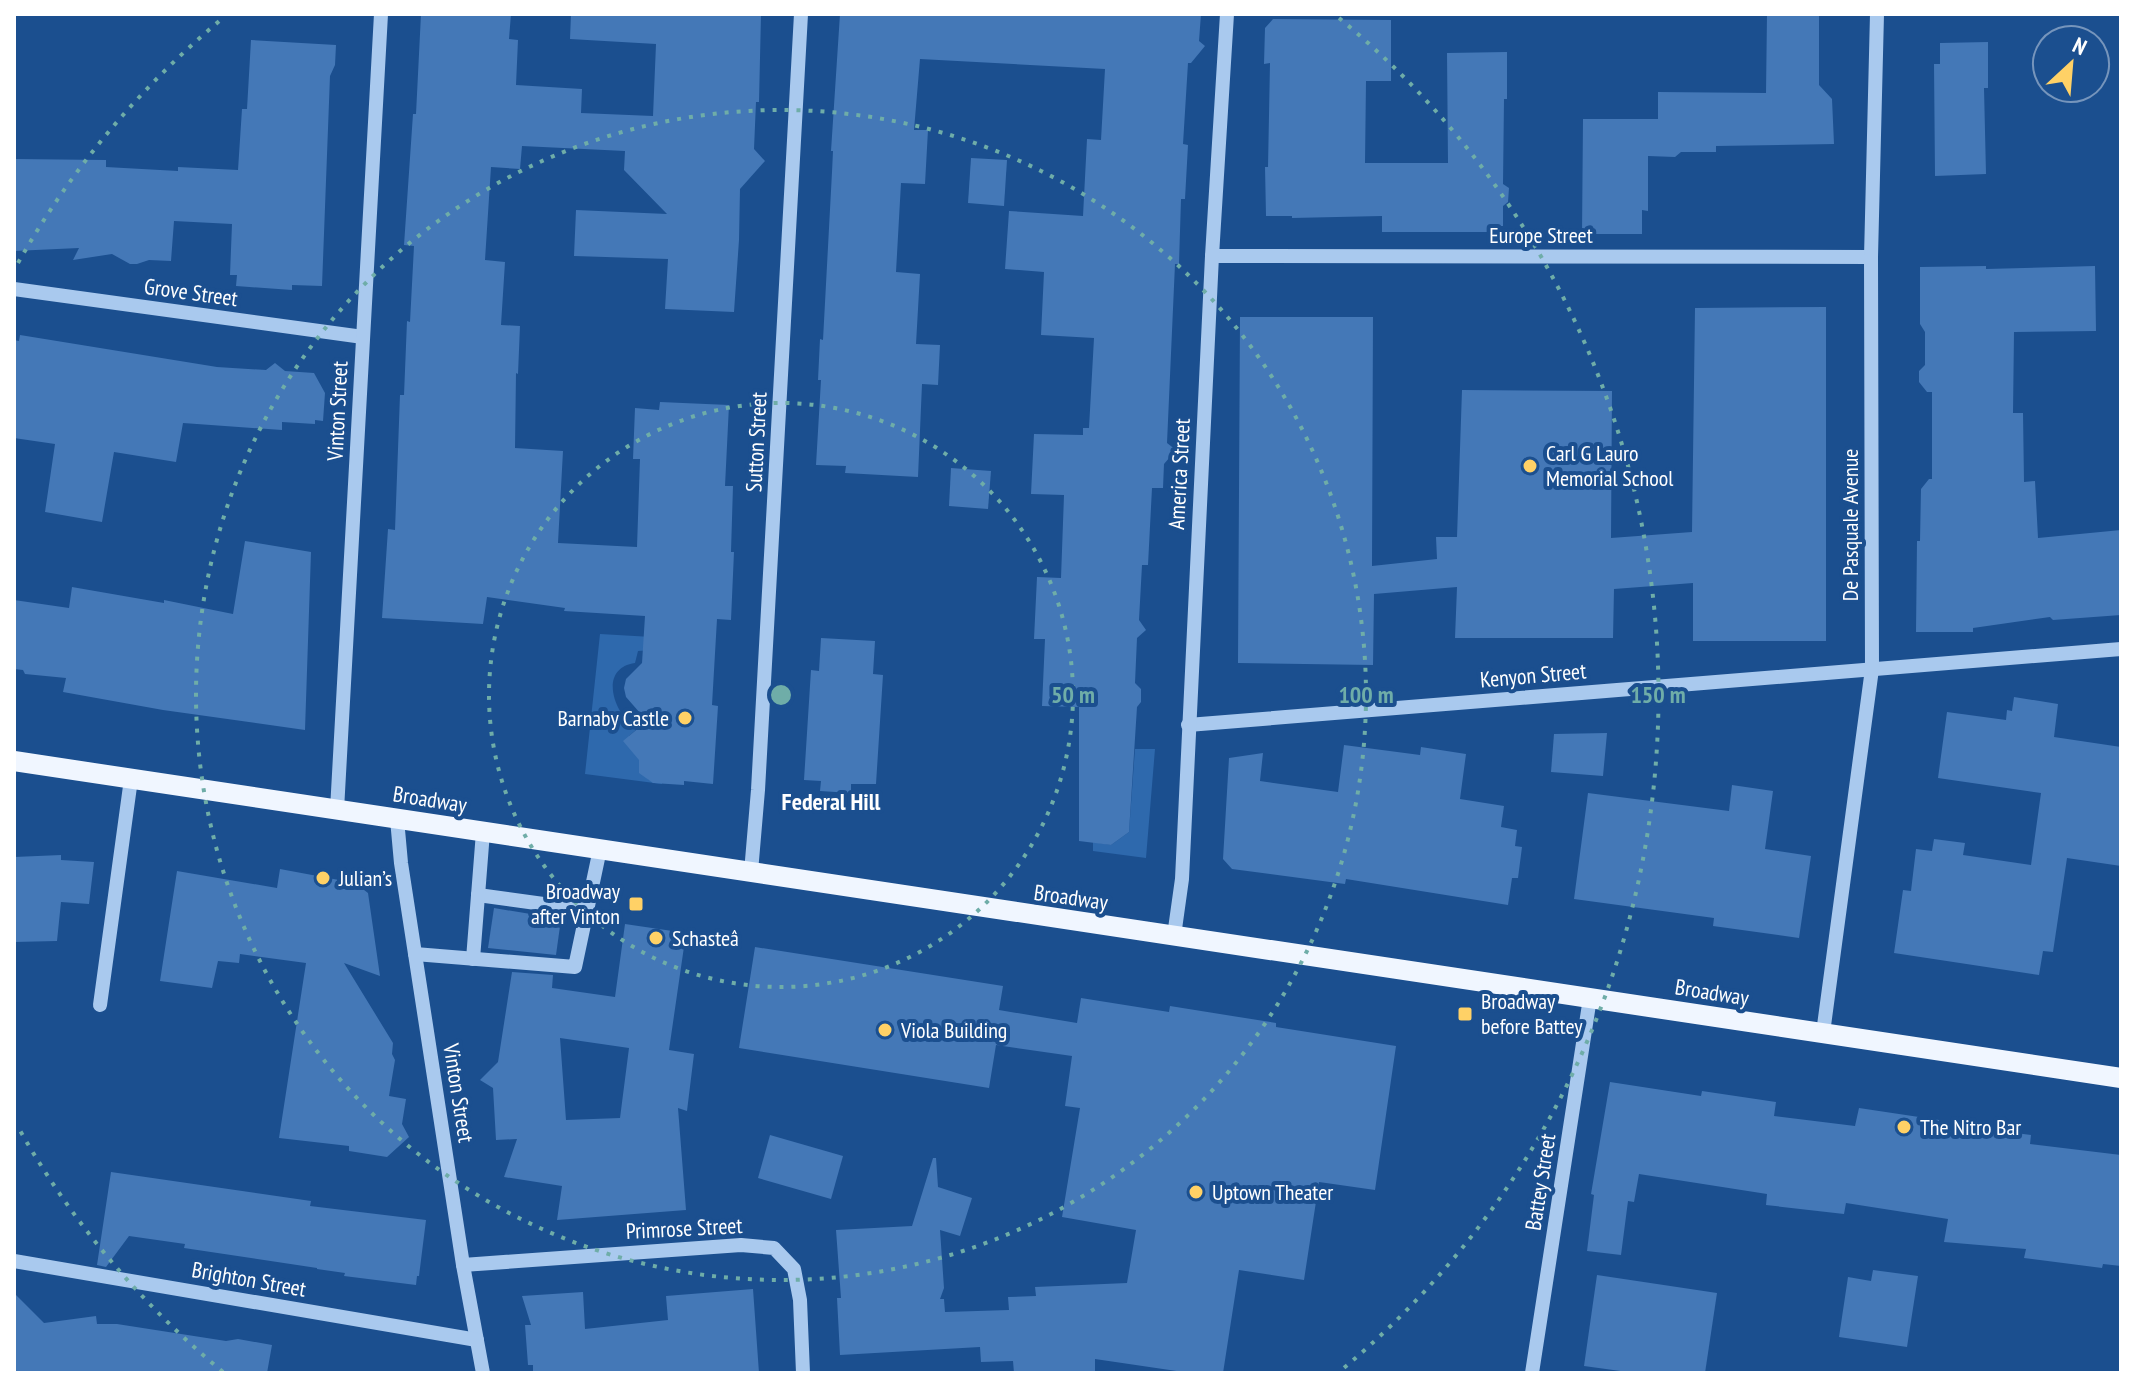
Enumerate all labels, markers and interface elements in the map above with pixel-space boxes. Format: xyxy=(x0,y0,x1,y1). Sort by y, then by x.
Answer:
north arrow xyxy=(2031,24,2111,104)
text: N xyxy=(2068,31,2091,61)
street label: Europe Street xyxy=(1489,221,1593,249)
street label: Grove Street xyxy=(143,272,239,312)
street label: Vinton Street xyxy=(320,360,354,463)
street label: Sutton Street xyxy=(739,391,773,493)
street label: America Street xyxy=(1162,418,1196,530)
place label: Carl G Lauro Memorial School xyxy=(1546,439,1674,492)
street label: De Pasquale Avenue xyxy=(1836,449,1864,601)
marker: Carl G Lauro Memorial School xyxy=(1521,457,1539,475)
street label: Kenyon Street xyxy=(1479,656,1587,694)
text: 50 m xyxy=(1051,679,1095,710)
text: 100 m xyxy=(1338,679,1394,710)
text: 150 m xyxy=(1630,679,1686,710)
centre of rings xyxy=(767,681,795,709)
place label: Barnaby Castle xyxy=(557,704,669,732)
marker: Barnaby Castle xyxy=(676,709,694,727)
street label: Broadway xyxy=(391,779,470,819)
district label: Federal Hill xyxy=(782,786,881,817)
place label: Julian’s xyxy=(338,864,392,892)
marker: Julian’s xyxy=(314,869,332,887)
place label: Broadway after Vinton xyxy=(531,877,621,930)
street label: Broadway xyxy=(1032,878,1110,916)
marker: Broadway after Vinton xyxy=(627,895,645,913)
place label: Schasteâ xyxy=(672,924,739,952)
marker: Schasteâ xyxy=(647,929,665,947)
street label: Broadway xyxy=(1673,972,1752,1012)
place label: Broadway before Battey xyxy=(1481,987,1583,1040)
marker: Broadway before Battey xyxy=(1456,1005,1474,1023)
place label: Viola Building xyxy=(900,1016,1007,1044)
marker: Viola Building xyxy=(876,1021,894,1039)
street label: Vinton Street xyxy=(437,1041,481,1145)
place label: The Nitro Bar xyxy=(1920,1113,2021,1141)
marker: The Nitro Bar xyxy=(1895,1118,1913,1136)
street label: Battey Street xyxy=(1519,1132,1561,1232)
place label: Uptown Theater xyxy=(1212,1178,1333,1206)
marker: Uptown Theater xyxy=(1187,1183,1205,1201)
street label: Primrose Street xyxy=(625,1211,743,1245)
street label: Brighton Street xyxy=(190,1255,308,1303)

